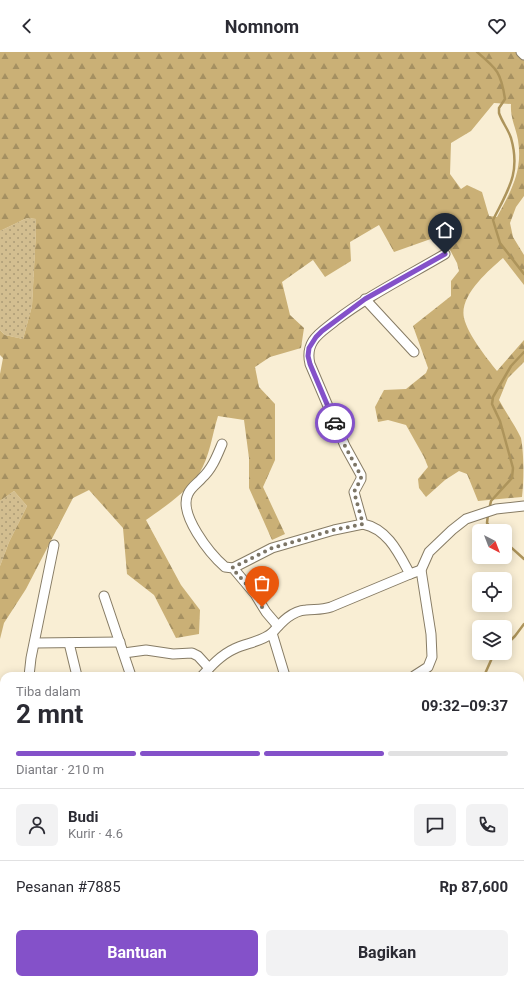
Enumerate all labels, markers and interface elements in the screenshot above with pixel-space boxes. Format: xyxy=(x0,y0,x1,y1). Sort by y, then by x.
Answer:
icon: back xyxy=(16,15,38,37)
icon: heart xyxy=(486,15,508,37)
text: Nomnom xyxy=(225,16,299,37)
pin xyxy=(428,213,462,254)
icon: home xyxy=(434,219,456,241)
courier xyxy=(315,403,355,443)
icon: car xyxy=(324,412,346,434)
north arrow xyxy=(472,524,512,564)
map controls xyxy=(472,524,512,660)
pin xyxy=(245,566,279,607)
icon: bag xyxy=(251,572,273,594)
button: locate xyxy=(472,572,512,612)
button: layers xyxy=(472,620,512,660)
text: Tiba dalam xyxy=(16,684,81,699)
text: 09:32–09:37 xyxy=(421,697,508,715)
text: 2 mnt xyxy=(16,699,83,729)
text: Diantar · 210 m xyxy=(16,762,104,777)
button: person xyxy=(16,804,58,846)
button: chat xyxy=(414,804,456,846)
button: phone xyxy=(466,804,508,846)
text: Budi xyxy=(68,808,98,826)
text: Kurir · 4.6 xyxy=(68,826,123,841)
text: Pesanan #7885 xyxy=(16,878,121,896)
text: Rp 87,600 xyxy=(440,878,508,896)
button: Bantuan xyxy=(16,930,258,976)
button: Bagikan xyxy=(266,930,508,976)

